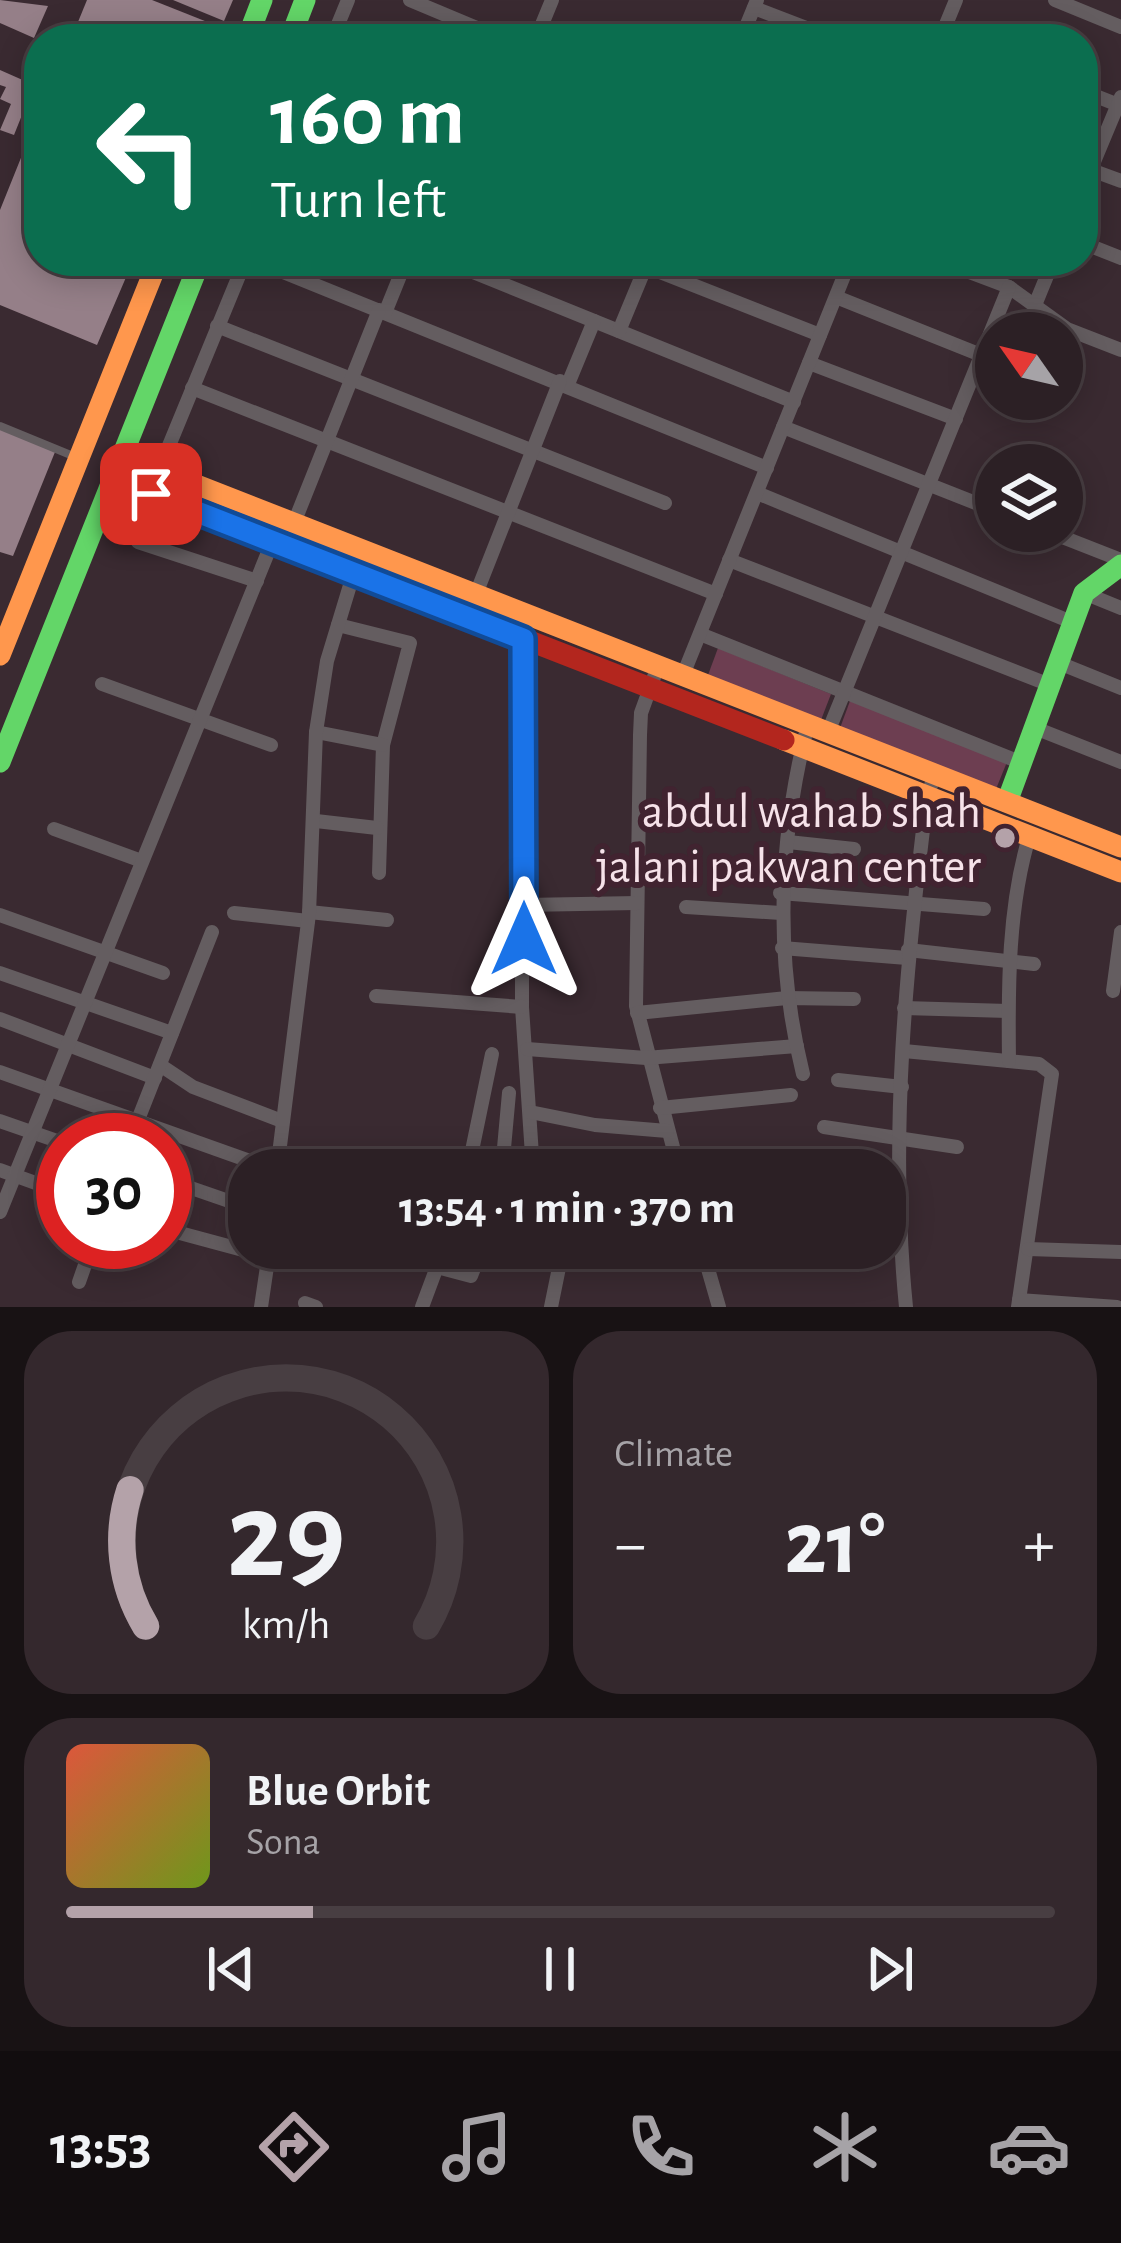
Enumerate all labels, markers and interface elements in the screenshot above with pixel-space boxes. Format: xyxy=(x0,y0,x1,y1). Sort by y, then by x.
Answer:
icon: left xyxy=(72,72,228,228)
text: 160 m xyxy=(270,76,465,160)
text: Turn left xyxy=(270,174,446,228)
north arrow xyxy=(975,312,1083,420)
map controls xyxy=(975,312,1083,552)
pin xyxy=(100,443,202,545)
button: layers xyxy=(975,444,1083,552)
icon: arrive xyxy=(118,461,184,527)
place label: abdul wahab shah jalani pakwan center xyxy=(596,789,981,892)
marker: abdul wahab shah jalani pakwan center xyxy=(992,825,1018,851)
position arrow xyxy=(461,876,587,1002)
speed limit sign: 30 xyxy=(36,1113,192,1269)
text: 13:54 · 1 min · 370 m xyxy=(399,1186,735,1231)
text: Climate xyxy=(615,1435,733,1474)
text: 29 xyxy=(227,1475,346,1600)
text: 21° xyxy=(784,1500,885,1590)
text: − xyxy=(615,1512,646,1578)
text: + xyxy=(1023,1512,1055,1578)
text: km/h xyxy=(242,1603,330,1646)
text: Blue Orbit xyxy=(246,1769,430,1814)
text: Sona xyxy=(246,1823,321,1862)
icon: previous xyxy=(198,1936,264,2002)
icon: pause xyxy=(527,1936,593,2002)
icon: next xyxy=(857,1936,923,2002)
icon: directions xyxy=(252,2105,336,2189)
icon: music xyxy=(435,2105,519,2189)
icon: phone xyxy=(619,2105,703,2189)
icon: climate xyxy=(803,2105,887,2189)
icon: car xyxy=(987,2105,1071,2189)
text: 13:53 xyxy=(50,2120,152,2174)

